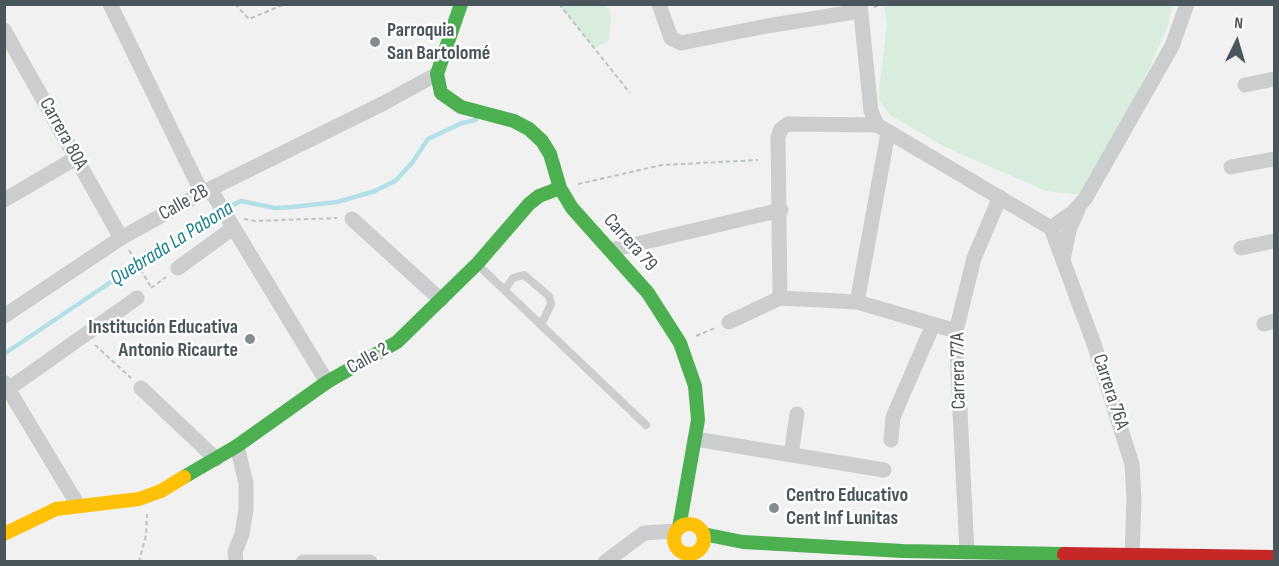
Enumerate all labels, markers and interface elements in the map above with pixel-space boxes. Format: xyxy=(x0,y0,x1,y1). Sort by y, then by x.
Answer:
north arrow xyxy=(1207,12,1267,72)
text: N xyxy=(1234,14,1244,33)
place label: Parroquia San Bartolomé xyxy=(387,19,490,66)
marker: Parroquia San Bartolomé xyxy=(368,35,382,49)
street label: Carrera 80A xyxy=(33,94,93,174)
street label: Calle 2B xyxy=(155,180,213,226)
water label: Quebrada La Pabona xyxy=(106,196,238,292)
street label: Carrera 79 xyxy=(598,209,662,277)
place label: Institución Educativa Antonio Ricaurte xyxy=(88,316,238,363)
marker: Institución Educativa Antonio Ricaurte xyxy=(243,332,257,346)
street label: Carrera 77A xyxy=(946,332,972,410)
street label: Calle 2 xyxy=(343,338,393,380)
street label: Carrera 76A xyxy=(1087,351,1133,433)
place label: Centro Educativo Cent Inf Lunitas xyxy=(786,484,908,531)
marker: Centro Educativo Cent Inf Lunitas xyxy=(767,501,781,515)

